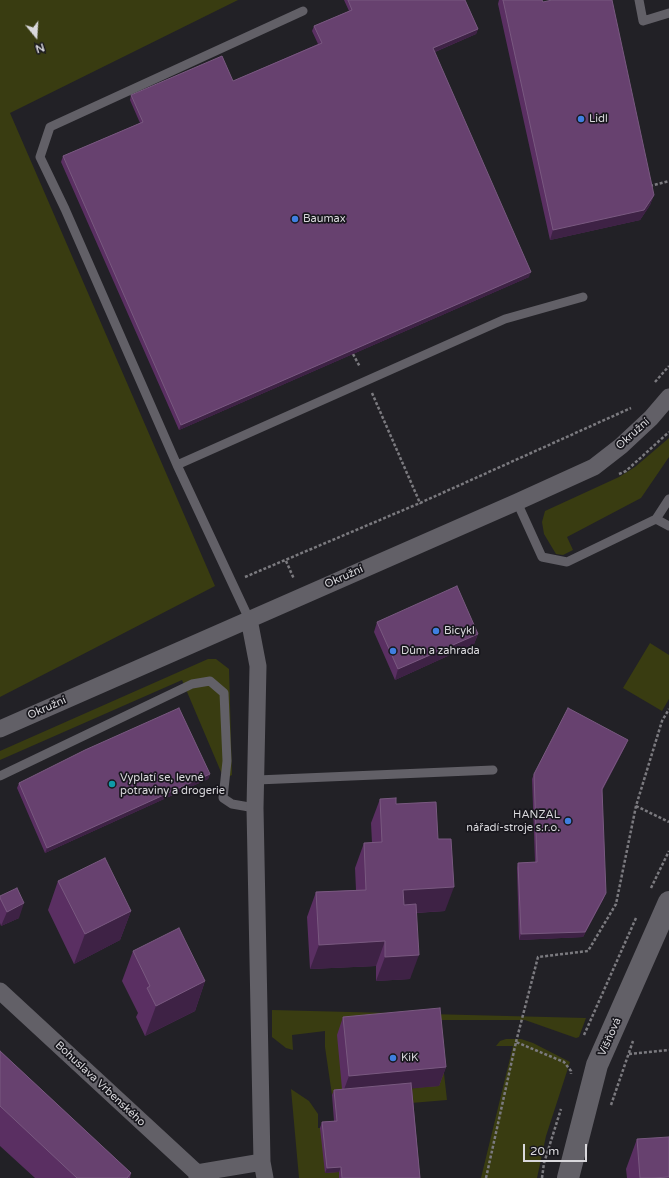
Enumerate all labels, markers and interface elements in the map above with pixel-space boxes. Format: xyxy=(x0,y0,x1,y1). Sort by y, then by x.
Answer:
north arrow xyxy=(16,16,56,56)
text: N xyxy=(34,40,46,55)
place label: Lidl xyxy=(589,112,608,126)
marker: Lidl xyxy=(576,114,586,124)
place label: Baumax xyxy=(303,212,346,226)
marker: Baumax xyxy=(290,214,300,224)
street label: Okružní xyxy=(613,415,653,453)
street label: Okružní xyxy=(323,563,365,591)
place label: Bicykl xyxy=(444,624,475,638)
marker: Bicykl xyxy=(431,626,441,636)
place label: Dům a zahrada xyxy=(401,644,480,658)
marker: Dům a zahrada xyxy=(388,646,398,656)
street label: Okružní xyxy=(26,694,68,722)
place label: Vyplatí se, levné potraviny a drogerie xyxy=(120,771,225,797)
marker: Vyplatí se, levné potraviny a drogerie xyxy=(107,779,117,789)
place label: HANZAL nářadí-stroje s.r.o. xyxy=(466,808,560,834)
marker: HANZAL nářadí-stroje s.r.o. xyxy=(563,816,573,826)
street label: Višňová xyxy=(596,1016,624,1058)
street label: Bohuslava Vrbenského xyxy=(52,1039,148,1129)
place label: KiK xyxy=(401,1051,418,1065)
marker: KiK xyxy=(388,1053,398,1063)
scale bar xyxy=(525,1136,589,1162)
text: 20 m xyxy=(530,1144,559,1158)

